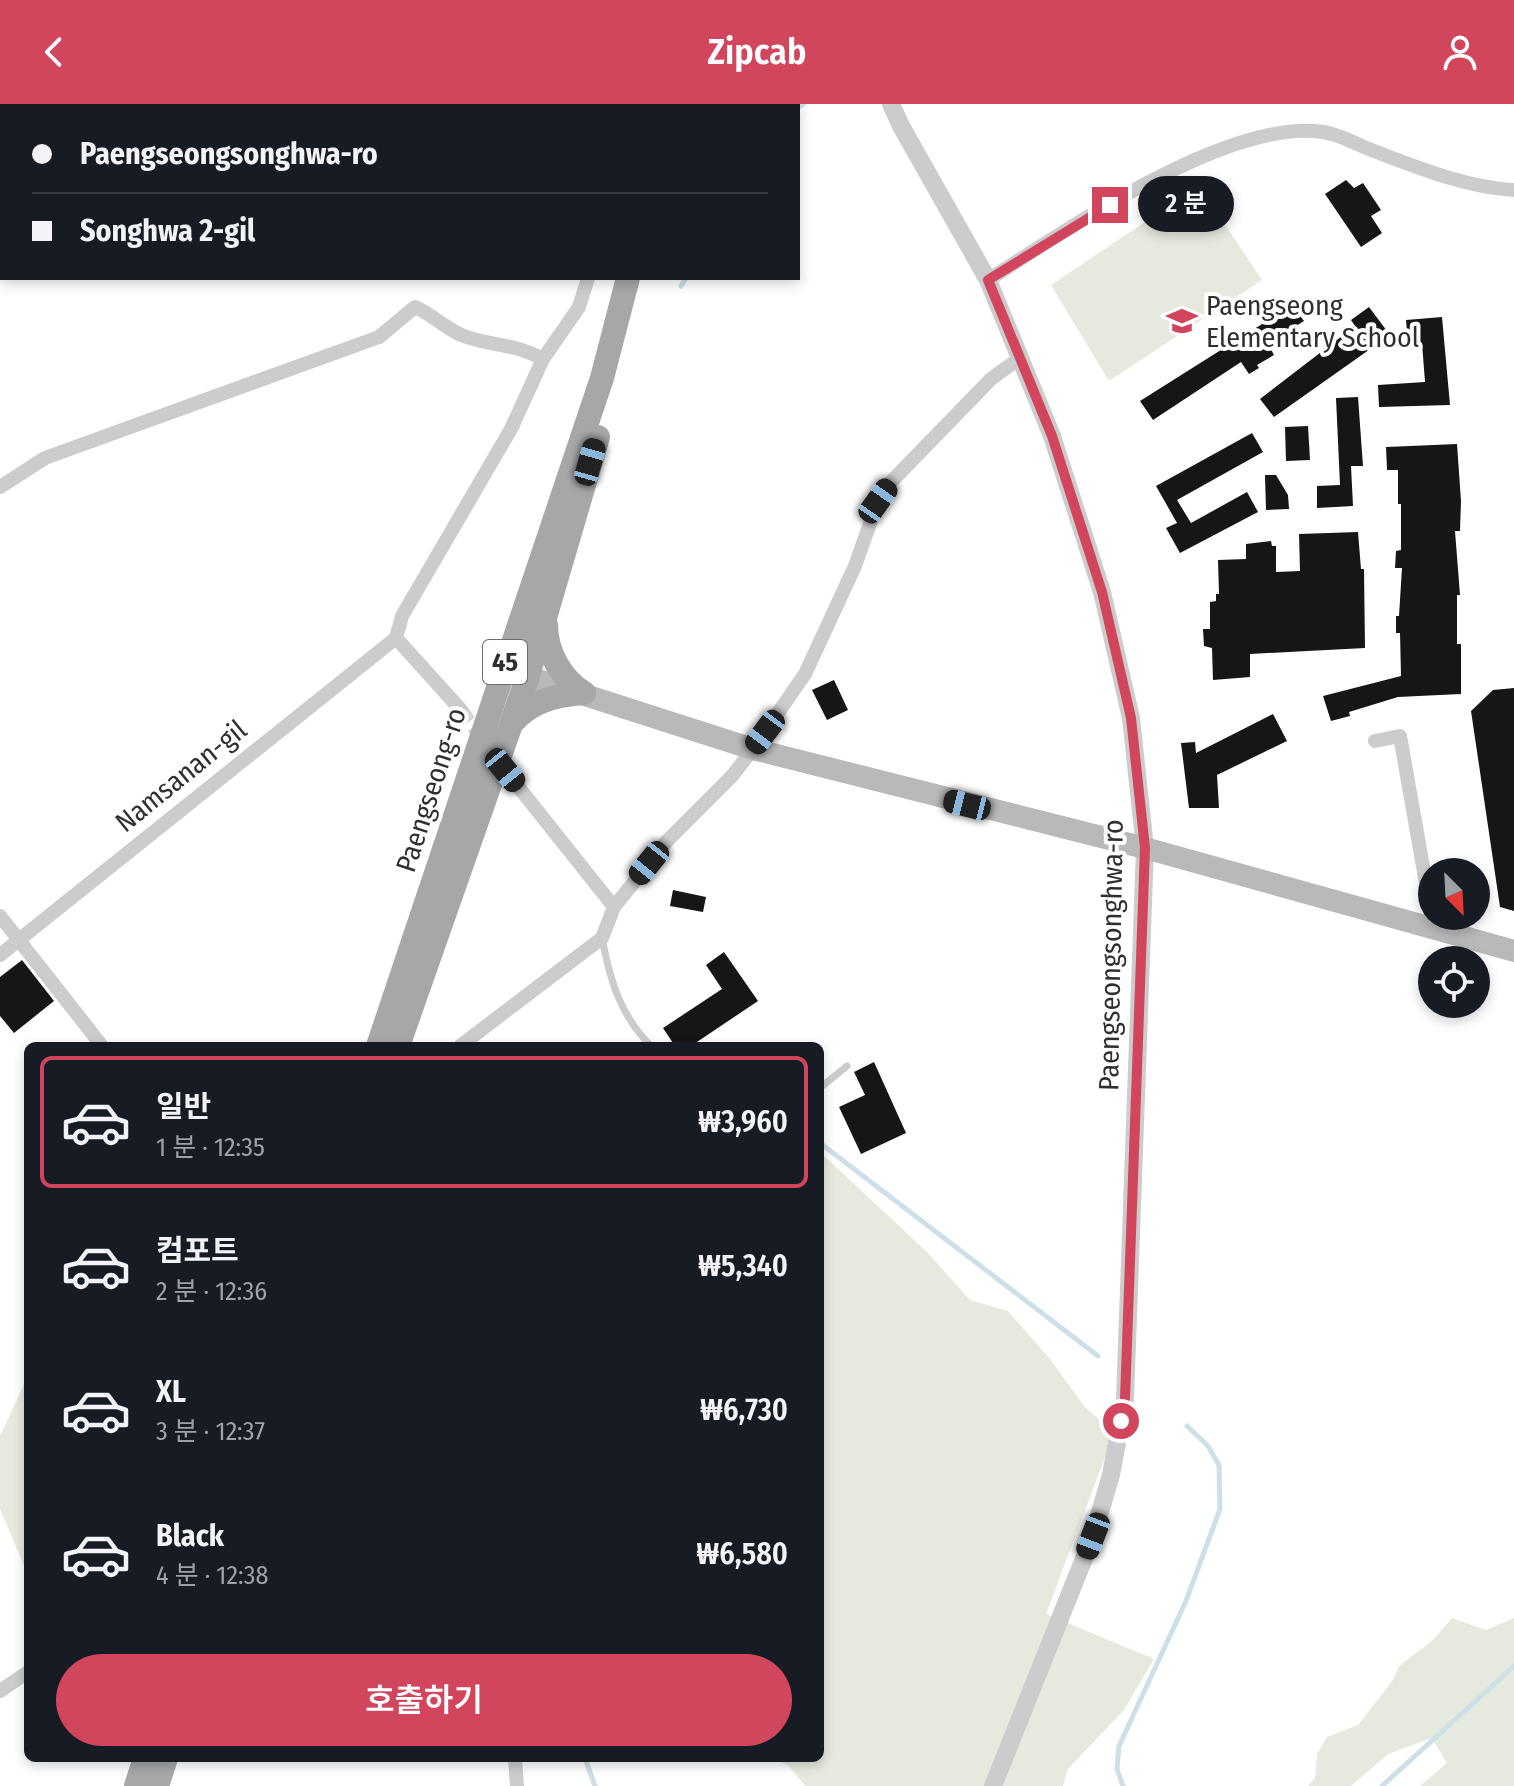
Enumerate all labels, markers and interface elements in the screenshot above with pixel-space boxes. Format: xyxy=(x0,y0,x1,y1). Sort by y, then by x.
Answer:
icon: back xyxy=(32,30,76,74)
text: Zipcab xyxy=(708,30,806,74)
icon: person xyxy=(1438,30,1482,74)
text: Paengseongsonghwa-ro xyxy=(80,136,378,172)
callout: 2 분 xyxy=(1138,177,1234,233)
route end xyxy=(1092,187,1128,223)
text: 2 분 xyxy=(1165,188,1207,219)
text: Songhwa 2-gil xyxy=(80,213,255,249)
place label: Paengseong Elementary School xyxy=(1206,289,1419,354)
school or university icon: Paengseong Elementary School xyxy=(1165,304,1199,338)
car xyxy=(572,436,608,488)
car xyxy=(854,474,902,528)
road number: 45 xyxy=(483,640,527,684)
street label: Paengseong-ro xyxy=(389,704,473,876)
car xyxy=(741,706,789,758)
street label: Namsanan-gil xyxy=(109,713,253,839)
car xyxy=(481,744,529,796)
car xyxy=(941,788,993,822)
street label: Paengseongsonghwa-ro xyxy=(1092,819,1130,1091)
car xyxy=(625,837,673,889)
north arrow xyxy=(1418,858,1490,930)
map controls xyxy=(1418,858,1490,1018)
button: locate xyxy=(1418,946,1490,1018)
icon: car xyxy=(60,1086,132,1158)
text: 일반 xyxy=(156,1089,211,1125)
text: ₩3,960 xyxy=(698,1104,788,1140)
text: 1 분 · 12:35 xyxy=(156,1132,265,1163)
icon: car xyxy=(60,1230,132,1302)
text: 컴포트 xyxy=(156,1233,239,1269)
text: ₩5,340 xyxy=(698,1248,788,1284)
text: 2 분 · 12:36 xyxy=(156,1276,267,1307)
icon: car xyxy=(60,1374,132,1446)
text: XL xyxy=(156,1374,186,1410)
text: ₩6,730 xyxy=(700,1392,788,1428)
route start xyxy=(1103,1403,1139,1439)
text: 3 분 · 12:37 xyxy=(156,1416,265,1447)
car xyxy=(1073,1509,1113,1563)
icon: car xyxy=(60,1518,132,1590)
text: Black xyxy=(156,1518,224,1554)
text: ₩6,580 xyxy=(696,1536,788,1572)
text: 4 분 · 12:38 xyxy=(156,1560,268,1591)
button: 호출하기 xyxy=(56,1654,792,1746)

